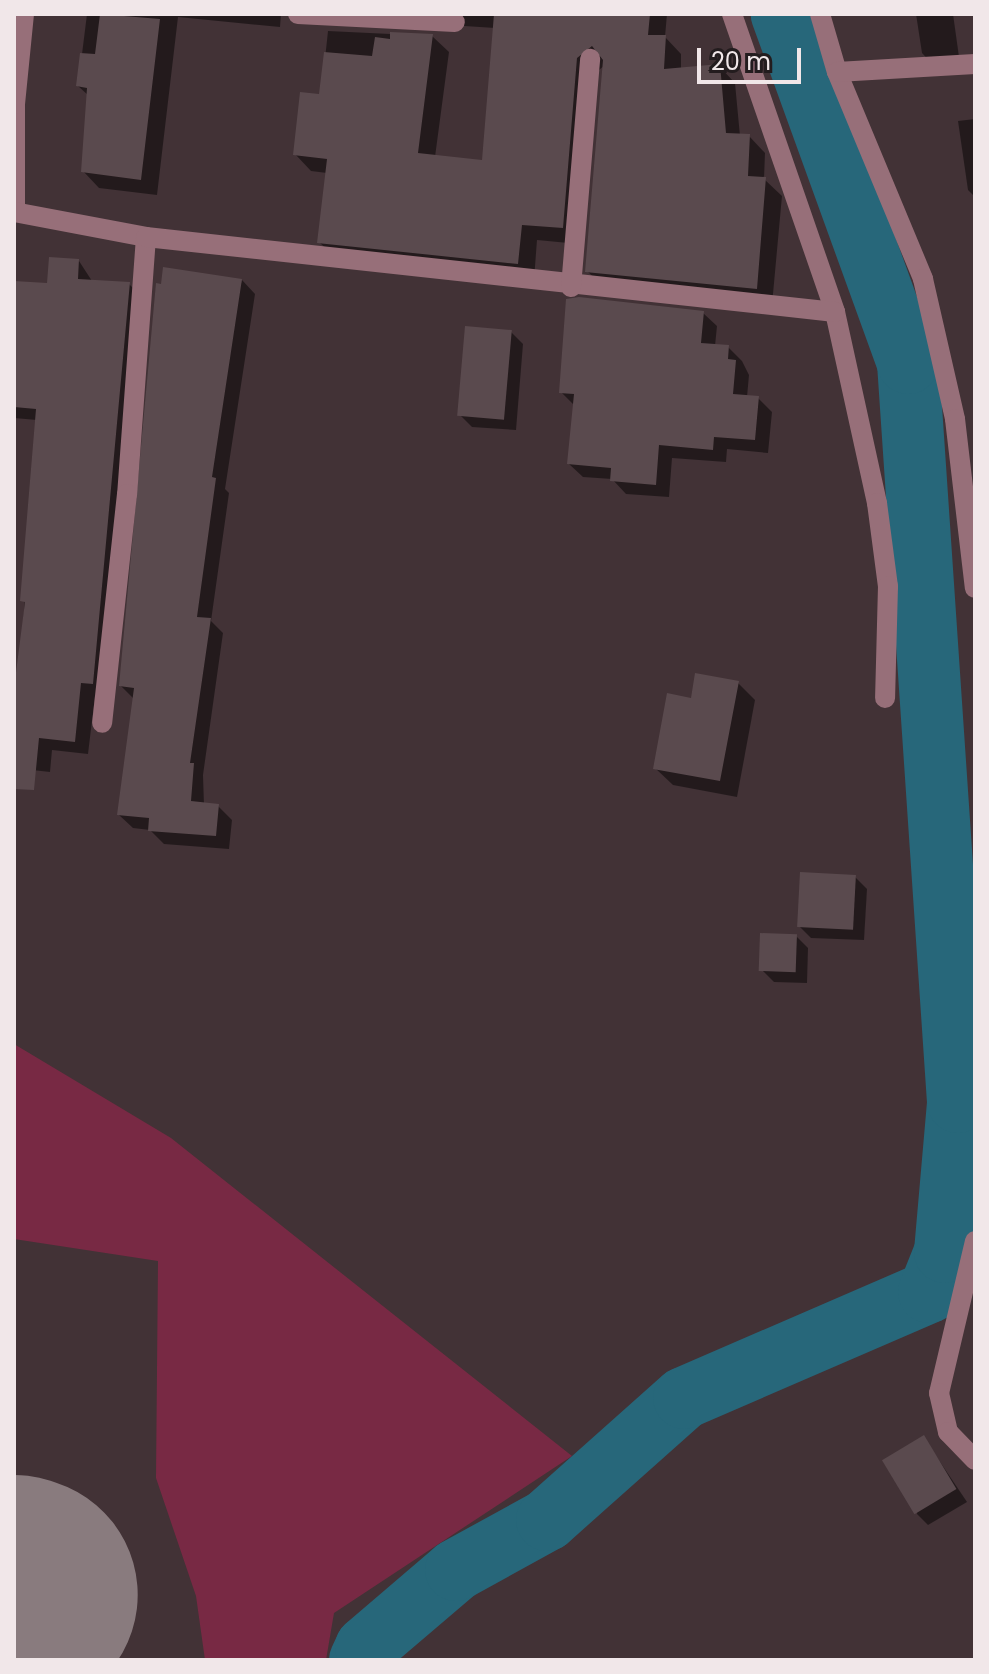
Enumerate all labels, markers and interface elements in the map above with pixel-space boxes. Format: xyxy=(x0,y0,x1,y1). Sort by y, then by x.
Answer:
scale bar xyxy=(701,32,805,82)
text: 20 m xyxy=(711,45,771,78)

